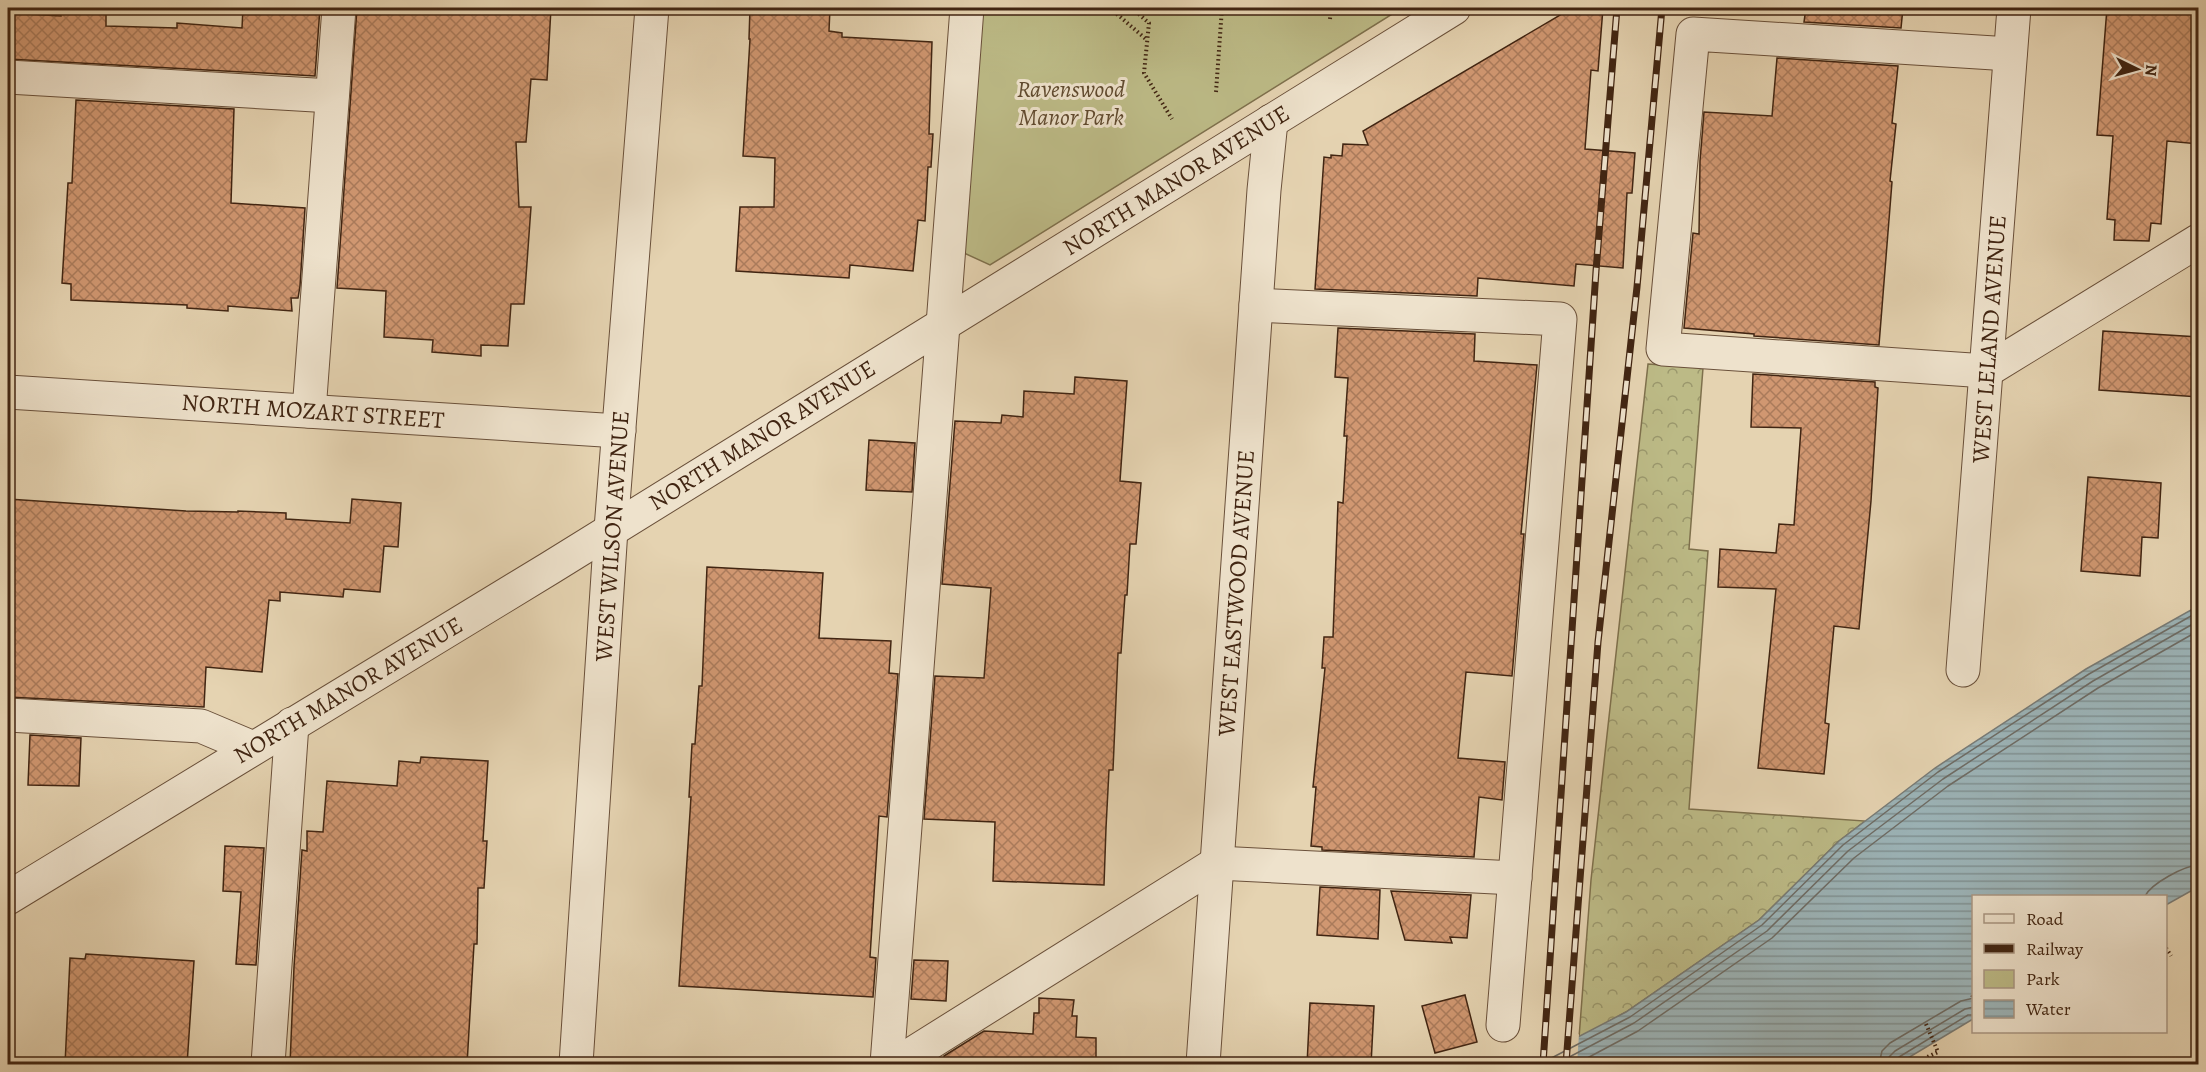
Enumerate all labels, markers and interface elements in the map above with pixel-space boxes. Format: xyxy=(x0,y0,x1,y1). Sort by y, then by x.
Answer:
north arrow xyxy=(2107,39,2167,99)
text: N xyxy=(2139,63,2162,77)
park label: Ravenswood Manor Park xyxy=(1017,73,1125,133)
street label: NORTH MANOR AVENUE xyxy=(1057,97,1295,263)
street label: WEST LELAND AVENUE xyxy=(1964,214,2014,465)
street label: NORTH MANOR AVENUE xyxy=(643,352,881,518)
street label: NORTH MOZART STREET xyxy=(181,386,445,436)
street label: WEST WILSON AVENUE xyxy=(587,410,637,663)
street label: WEST EASTWOOD AVENUE xyxy=(1210,449,1262,738)
street label: NORTH MANOR AVENUE xyxy=(228,609,468,771)
legend xyxy=(1972,895,2167,1033)
text: Road xyxy=(2026,907,2064,931)
text: Railway xyxy=(2026,937,2084,961)
text: Park xyxy=(2026,967,2060,991)
text: Water xyxy=(2025,997,2071,1021)

